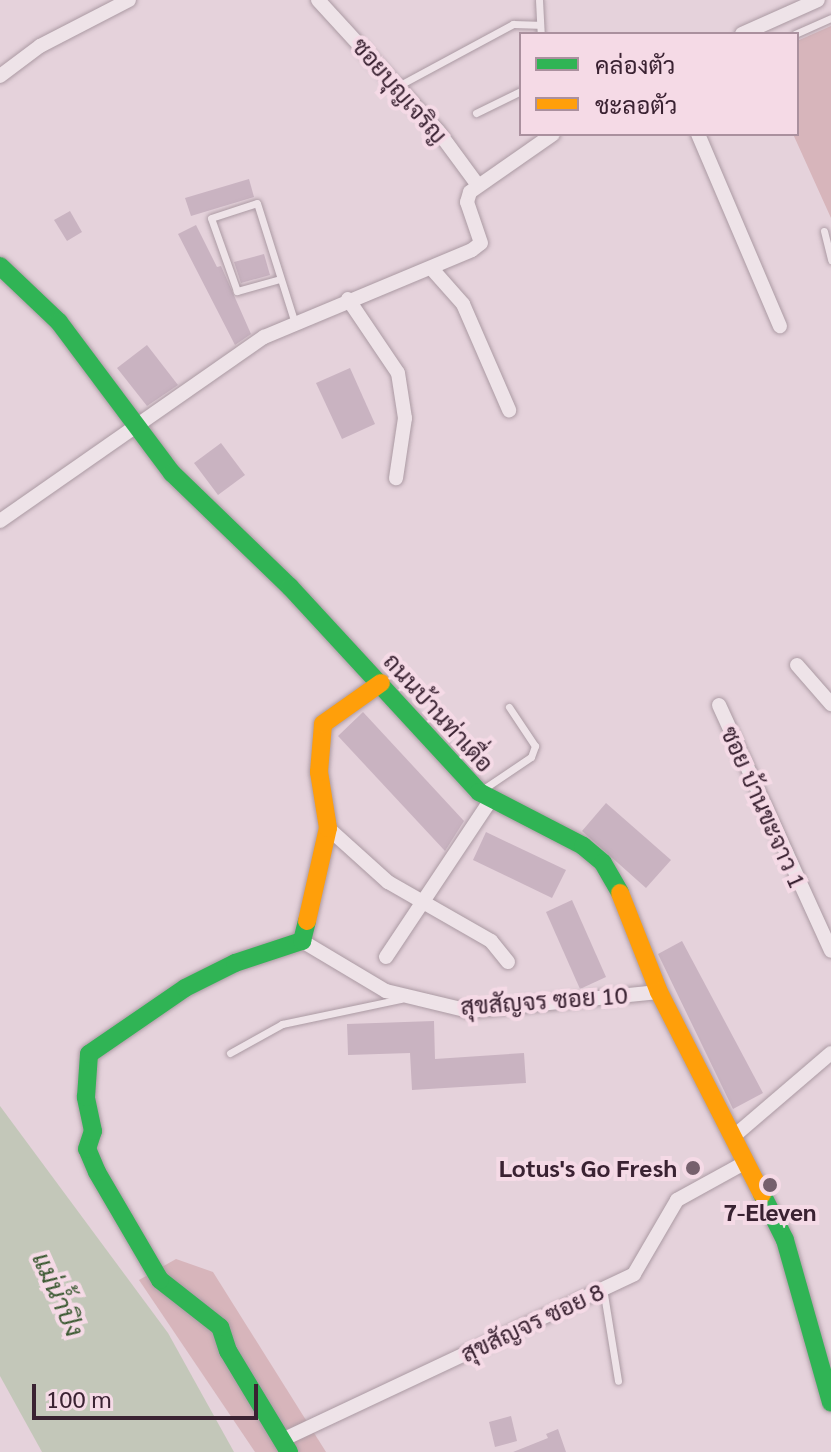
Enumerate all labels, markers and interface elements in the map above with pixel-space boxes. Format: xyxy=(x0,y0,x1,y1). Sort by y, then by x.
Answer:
street label: ซอยบุญเจริญ xyxy=(346,31,454,149)
legend xyxy=(519,32,799,136)
text: คล่องตัว xyxy=(595,48,675,80)
text: ชะลอตัว xyxy=(595,88,677,120)
street label: ถนนบ้านท่าเดื่อ xyxy=(378,647,500,777)
street label: ซอย บ้านขะจาว 1 xyxy=(715,722,813,892)
street label: สุขสัญจร ซอย 10 xyxy=(459,980,629,1020)
place label: Lotus's Go Fresh xyxy=(499,1154,677,1182)
marker: Lotus's Go Fresh xyxy=(684,1159,702,1177)
marker: 7-Eleven xyxy=(761,1176,779,1194)
place label: 7-Eleven xyxy=(724,1198,816,1226)
water label: แม่น้ำปิง xyxy=(27,1247,91,1341)
street label: สุขสัญจร ซอย 8 xyxy=(456,1276,608,1368)
scale bar xyxy=(36,1368,262,1418)
text: 100 m xyxy=(46,1382,112,1414)

